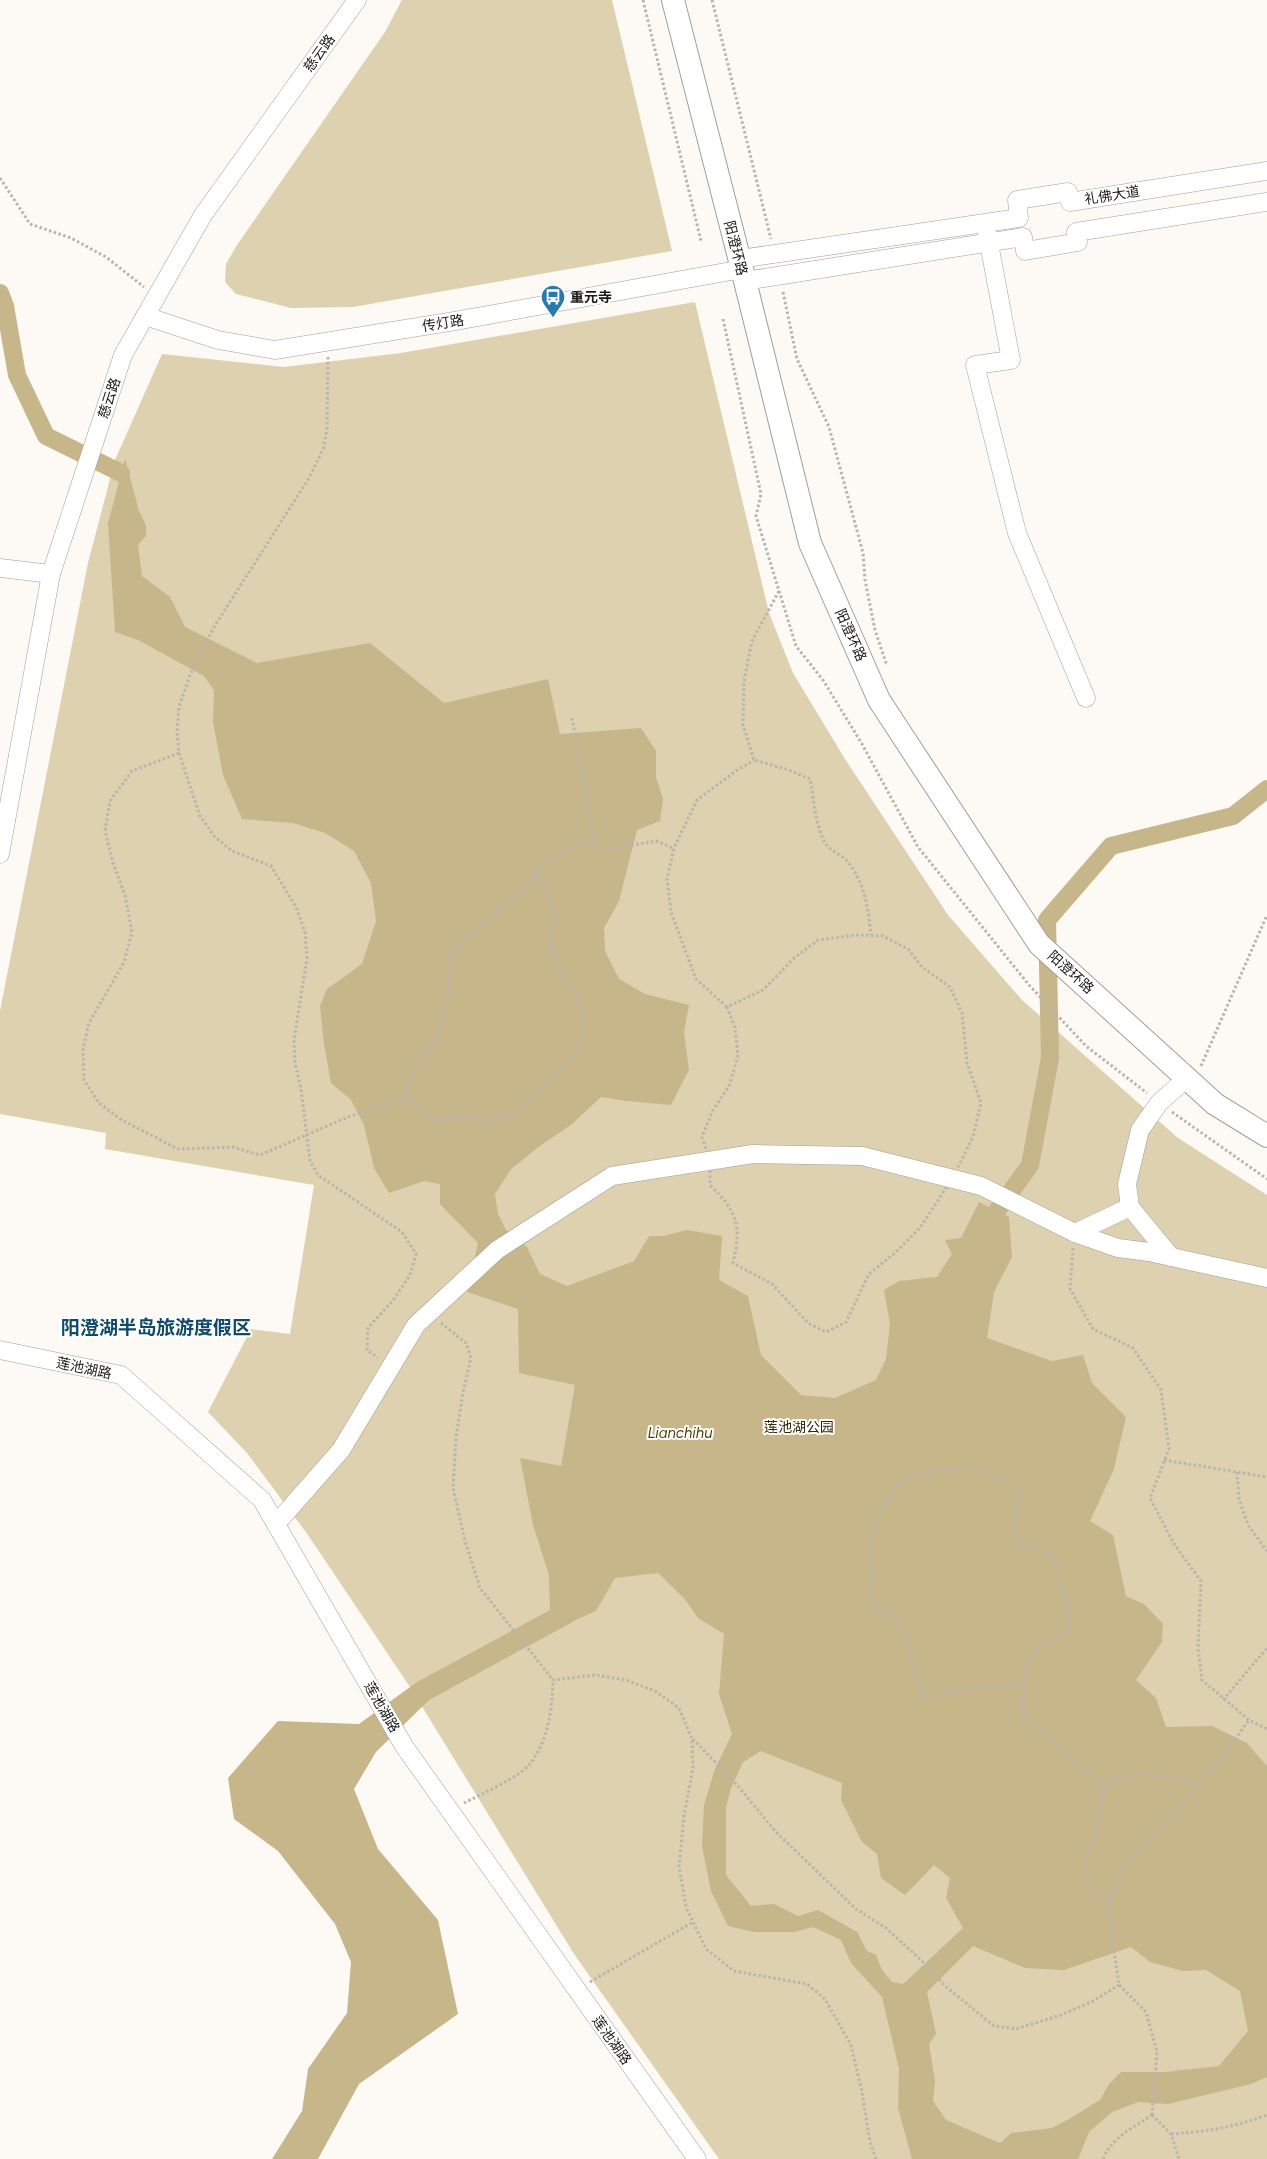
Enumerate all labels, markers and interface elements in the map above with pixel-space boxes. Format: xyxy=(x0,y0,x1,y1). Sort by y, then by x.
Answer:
street label: 慈云路 xyxy=(300,31,339,75)
street label: 礼佛大道 xyxy=(1083,183,1141,208)
street label: 阳澄环路 xyxy=(720,219,751,277)
bus stop icon: 重元寺 xyxy=(540,284,566,318)
place label: 重元寺 xyxy=(570,289,612,306)
street label: 传灯路 xyxy=(421,312,465,335)
street label: 慈云路 xyxy=(95,376,124,421)
street label: 阳澄环路 xyxy=(831,606,870,664)
street label: 阳澄环路 xyxy=(1044,947,1097,997)
district label: 阳澄湖半岛旅游度假区 xyxy=(61,1316,251,1339)
street label: 莲池湖路 xyxy=(55,1354,113,1383)
park label: 莲池湖公园 xyxy=(764,1419,834,1436)
water label: Lianchihu xyxy=(647,1424,713,1442)
street label: 莲池湖路 xyxy=(360,1679,403,1736)
street label: 莲池湖路 xyxy=(589,2012,635,2068)

